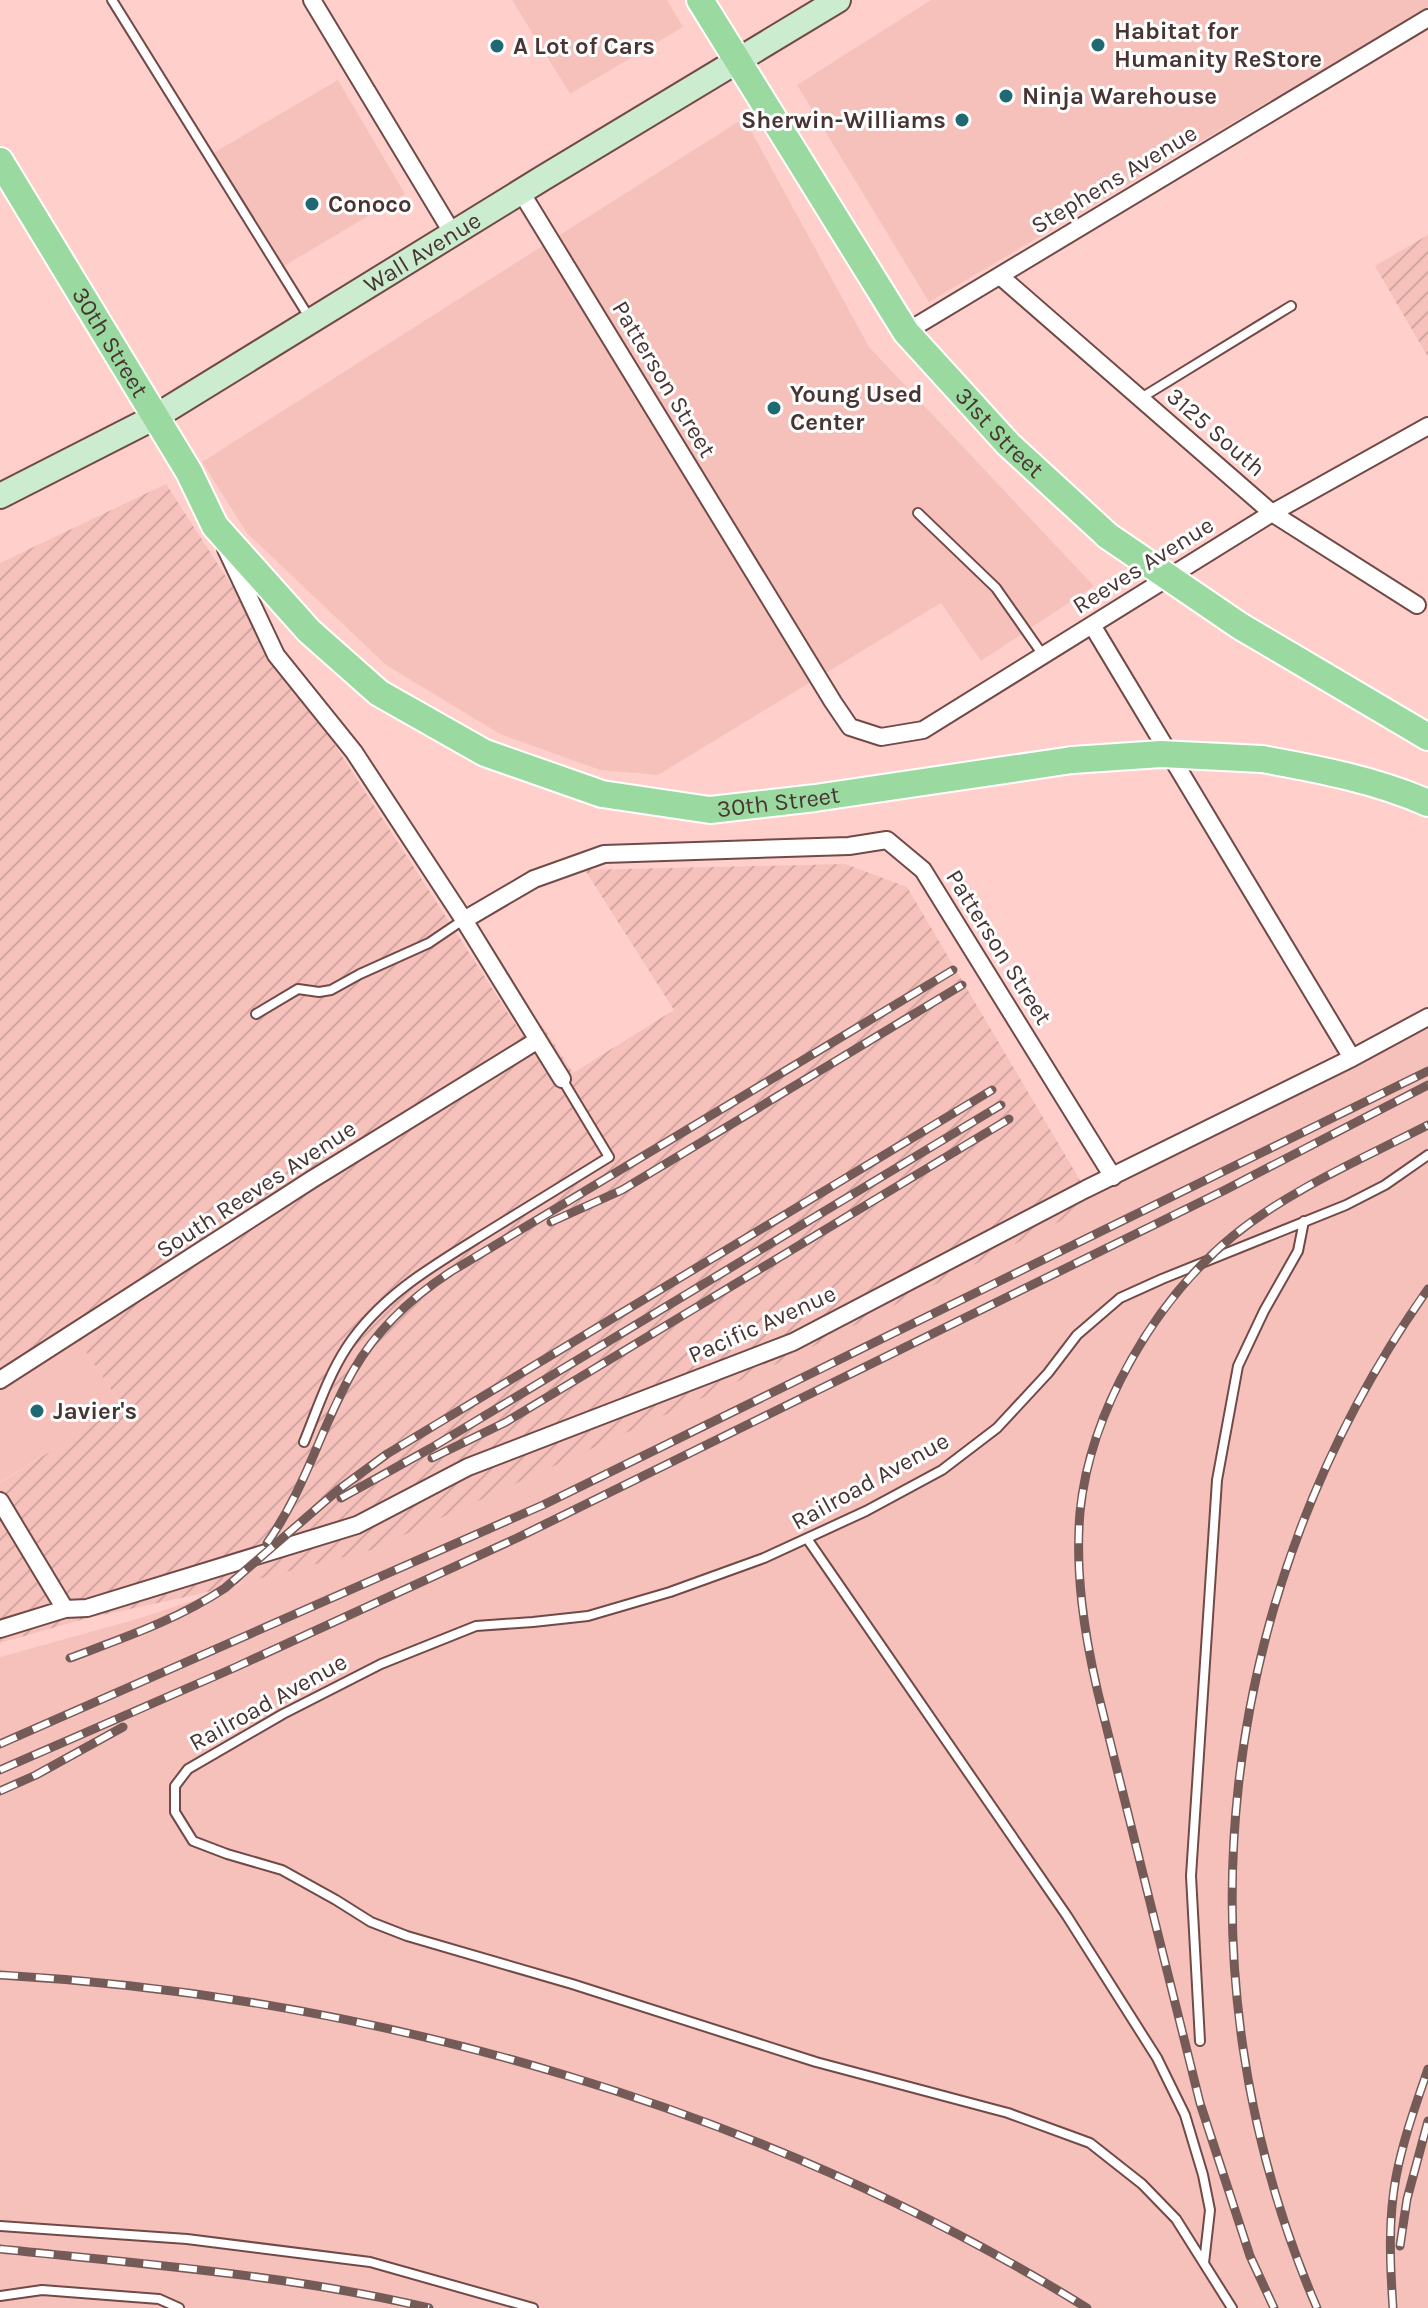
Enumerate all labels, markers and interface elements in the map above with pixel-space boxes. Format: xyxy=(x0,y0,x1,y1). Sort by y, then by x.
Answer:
place label: Habitat for Humanity ReStore xyxy=(1114,17,1322,73)
place label: A Lot of Cars xyxy=(513,32,655,60)
marker: Habitat for Humanity ReStore xyxy=(1089,36,1107,54)
marker: A Lot of Cars xyxy=(488,37,506,55)
place label: Ninja Warehouse xyxy=(1022,82,1217,110)
marker: Ninja Warehouse xyxy=(997,87,1015,105)
place label: Sherwin-Williams xyxy=(741,106,946,134)
marker: Sherwin-Williams xyxy=(953,111,971,129)
street label: Stephens Avenue xyxy=(1026,118,1202,240)
place label: Conoco xyxy=(328,190,412,218)
marker: Conoco xyxy=(303,195,321,213)
street label: Wall Avenue xyxy=(359,206,486,299)
street label: 30th Street xyxy=(66,282,154,402)
street label: Patterson Street xyxy=(606,296,722,462)
place label: Young Used Center xyxy=(790,380,922,436)
street label: 31st Street xyxy=(949,381,1049,484)
street label: 3125 South xyxy=(1161,382,1271,482)
marker: Young Used Center xyxy=(765,399,783,417)
street label: Reeves Avenue xyxy=(1067,510,1219,620)
street label: 30th Street xyxy=(715,781,842,823)
street label: Patterson Street xyxy=(940,864,1058,1030)
street label: South Reeves Avenue xyxy=(151,1114,361,1264)
street label: Pacific Avenue xyxy=(684,1279,840,1369)
place label: Javier's xyxy=(53,1397,137,1425)
marker: Javier's xyxy=(28,1402,46,1420)
street label: Railroad Avenue xyxy=(786,1426,954,1536)
street label: Railroad Avenue xyxy=(184,1647,352,1757)

